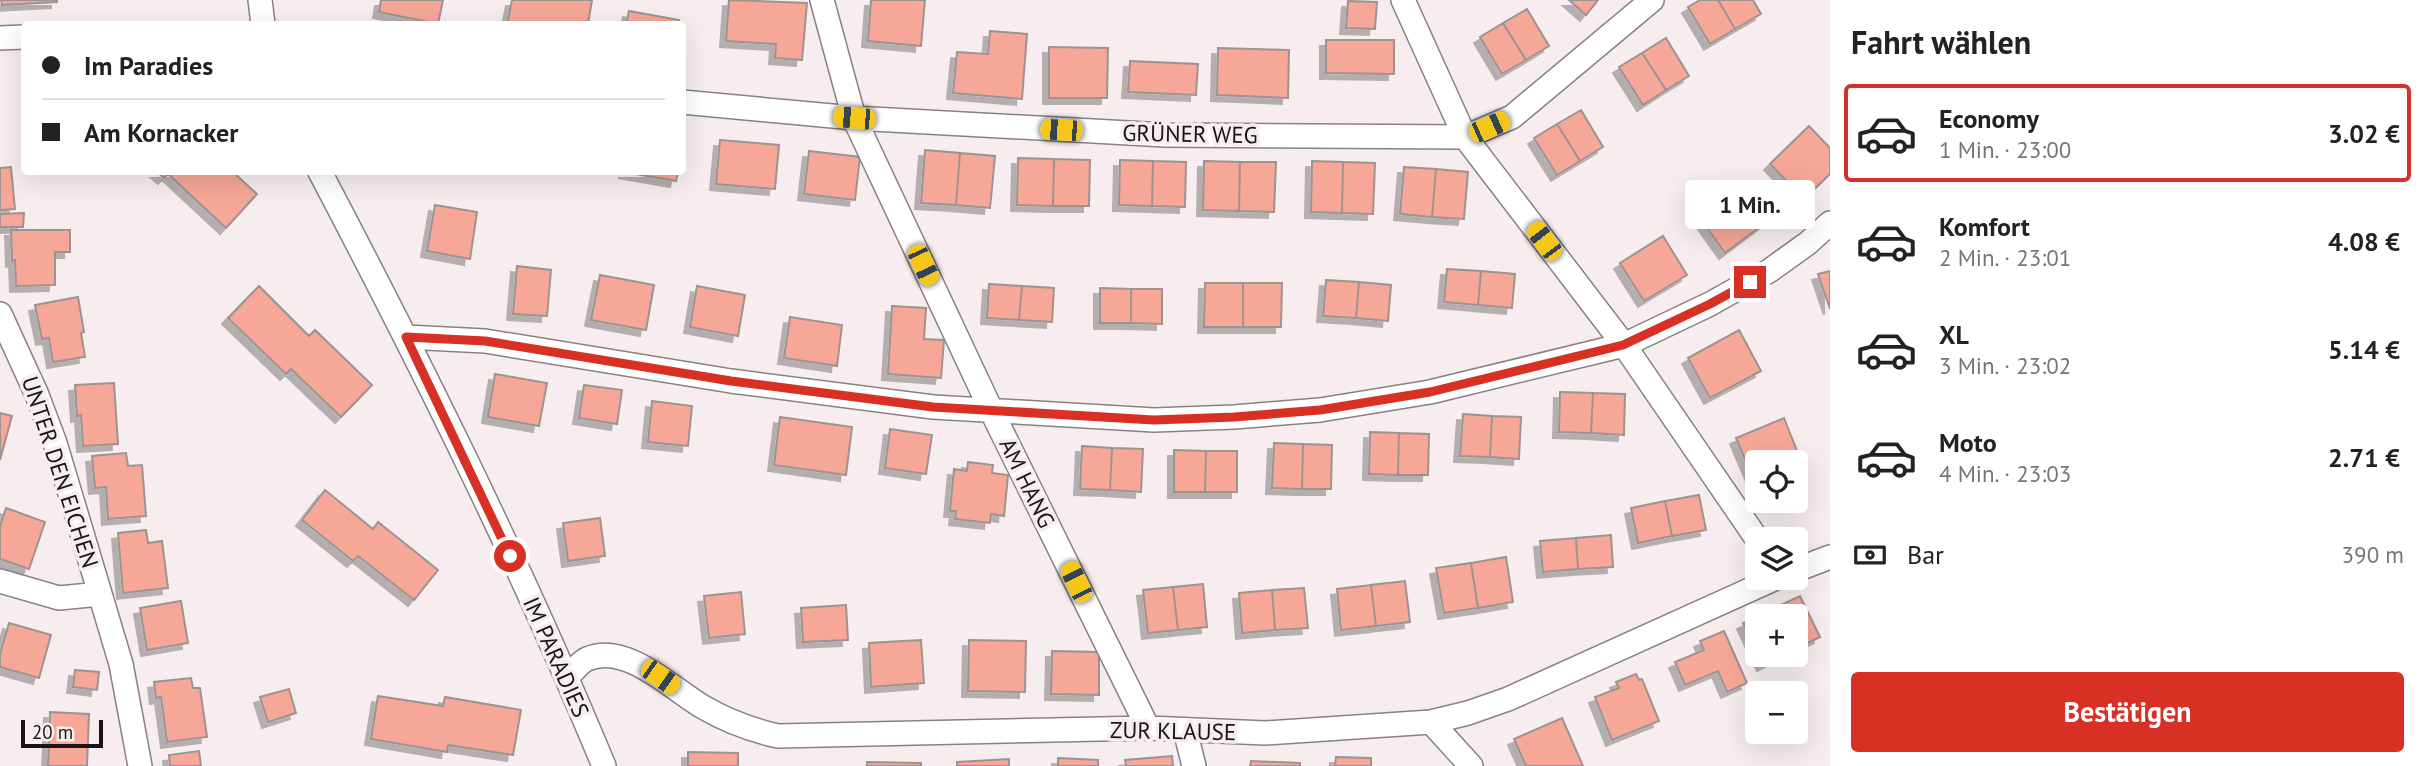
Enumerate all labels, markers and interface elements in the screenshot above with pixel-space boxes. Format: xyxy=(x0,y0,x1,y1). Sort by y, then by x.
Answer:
text: Fahrt wählen xyxy=(1851,21,2031,63)
text: Im Paradies xyxy=(84,49,213,82)
icon: car xyxy=(1855,102,1918,165)
text: Economy xyxy=(1939,102,2039,135)
car xyxy=(833,106,876,130)
car xyxy=(1466,109,1513,145)
text: Am Kornacker xyxy=(84,116,238,149)
text: 3.02 € xyxy=(2328,117,2400,150)
car xyxy=(1040,118,1083,142)
street label: GRÜNER WEG xyxy=(1122,118,1258,149)
text: 1 Min. · 23:00 xyxy=(1939,135,2071,164)
callout: 1 Min. xyxy=(1685,180,1815,230)
text: 1 Min. xyxy=(1719,190,1781,219)
icon: car xyxy=(1855,210,1918,273)
text: Komfort xyxy=(1939,210,2030,243)
car xyxy=(1523,218,1566,264)
text: 4.08 € xyxy=(2328,225,2400,258)
car xyxy=(905,242,942,288)
text: 2 Min. · 23:01 xyxy=(1939,243,2071,272)
route end xyxy=(1734,266,1766,298)
icon: car xyxy=(1855,318,1918,381)
text: XL xyxy=(1939,318,1969,351)
text: 5.14 € xyxy=(2328,333,2400,366)
text: 3 Min. · 23:02 xyxy=(1939,351,2071,380)
street label: UNTER DEN EICHEN xyxy=(16,372,105,571)
icon: car xyxy=(1855,426,1918,489)
text: Moto xyxy=(1939,426,1997,459)
street label: AM HANG xyxy=(993,433,1062,532)
text: 2.71 € xyxy=(2328,441,2400,474)
map controls xyxy=(1745,450,1808,744)
button: locate xyxy=(1745,450,1808,513)
text: 4 Min. · 23:03 xyxy=(1939,459,2071,488)
button: layers xyxy=(1745,527,1808,590)
icon: cash xyxy=(1851,536,1889,574)
text: Bar xyxy=(1907,538,1944,571)
route start xyxy=(494,540,526,572)
text: 390 m xyxy=(2342,540,2404,569)
car xyxy=(1058,559,1095,605)
street label: IM PARADIES xyxy=(517,592,596,721)
button: + xyxy=(1745,604,1808,667)
car xyxy=(637,656,684,698)
button: Bestätigen xyxy=(1851,672,2404,752)
button: − xyxy=(1745,681,1808,744)
street label: ZUR KLAUSE xyxy=(1110,715,1236,746)
scale bar xyxy=(21,717,103,749)
text: 20 m xyxy=(32,720,73,744)

